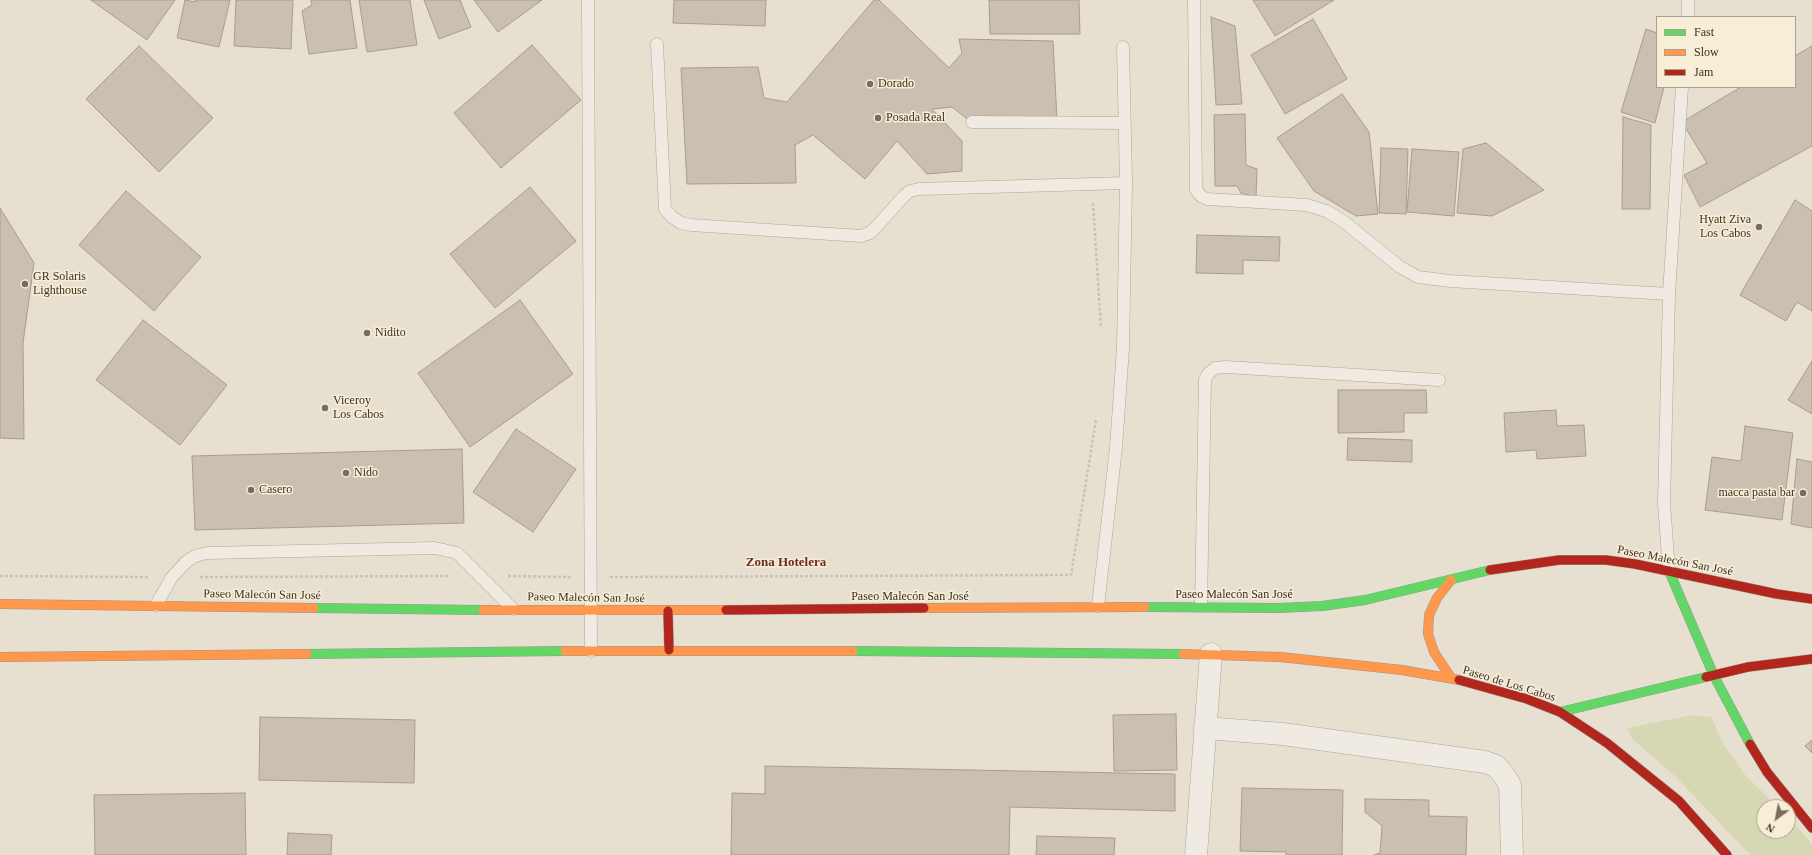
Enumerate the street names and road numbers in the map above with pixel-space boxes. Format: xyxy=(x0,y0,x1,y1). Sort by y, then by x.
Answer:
street label: Paseo Malecón San José xyxy=(1616,543,1734,579)
street label: Paseo Malecón San José xyxy=(203,587,321,603)
street label: Paseo Malecón San José xyxy=(1175,588,1293,602)
street label: Paseo Malecón San José xyxy=(527,590,645,606)
street label: Paseo Malecón San José xyxy=(851,590,969,604)
street label: Paseo de Los Cabos xyxy=(1461,663,1557,705)

